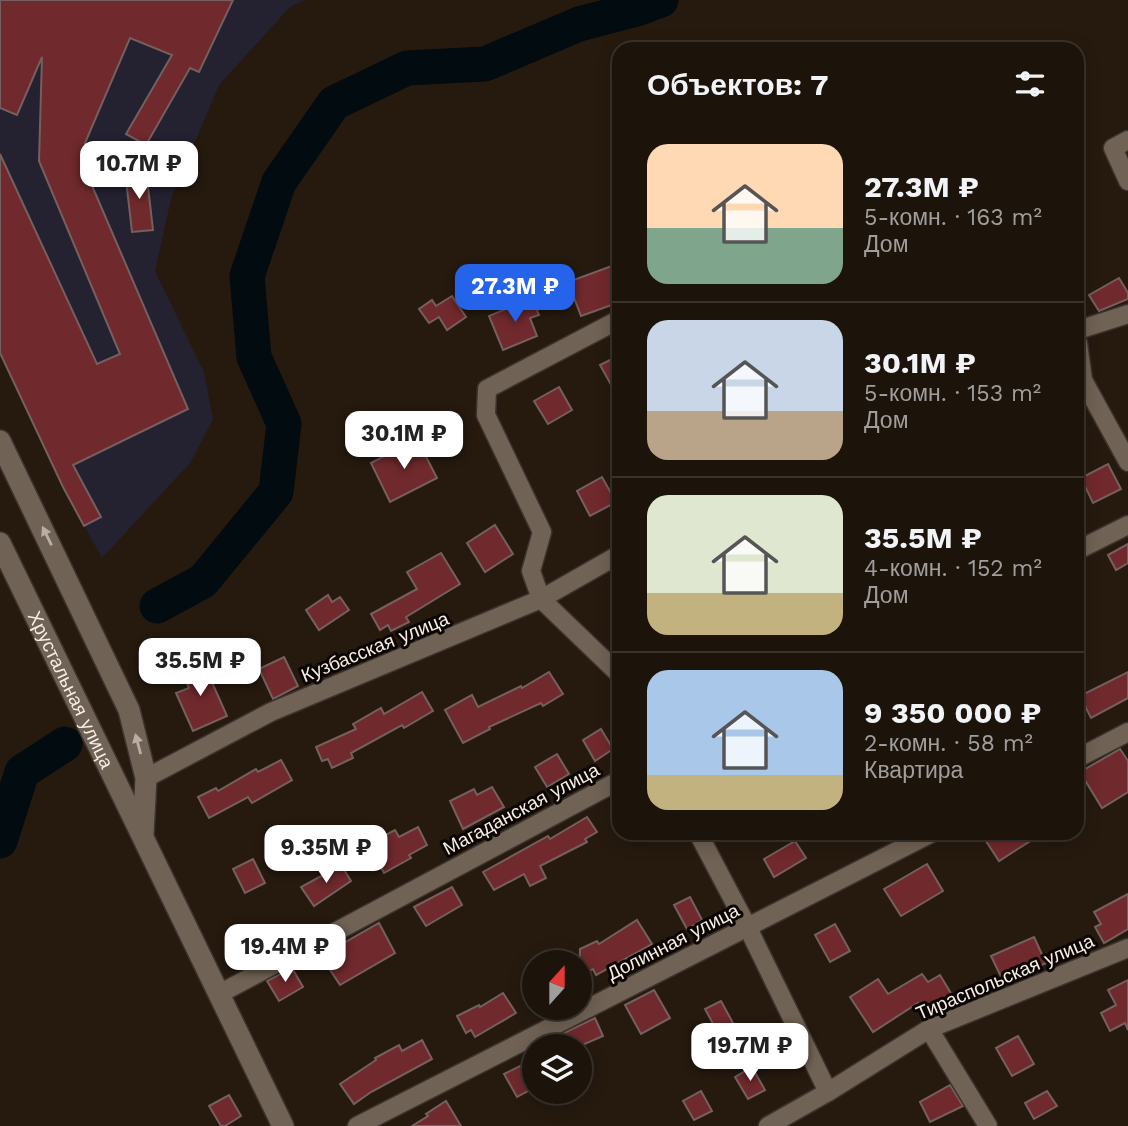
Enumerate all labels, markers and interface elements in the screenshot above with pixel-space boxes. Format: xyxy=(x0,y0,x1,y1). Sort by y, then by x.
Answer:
icon: filters xyxy=(1011,65,1049,103)
text: Объектов: 7 xyxy=(647,67,829,102)
pin: 10.7M ₽ xyxy=(74,142,204,201)
text: 10.7M ₽ xyxy=(96,150,182,177)
text: 27.3M ₽ xyxy=(864,169,979,204)
icon: home xyxy=(703,172,787,256)
text: 5-комн. · 163 m² xyxy=(864,204,1042,231)
text: Дом xyxy=(864,231,908,258)
pin: 27.3M ₽ xyxy=(450,264,580,324)
text: 27.3M ₽ xyxy=(471,273,559,300)
text: 30.1M ₽ xyxy=(864,345,976,380)
icon: home xyxy=(703,348,787,432)
text: 5-комн. · 153 m² xyxy=(864,380,1041,407)
text: Дом xyxy=(864,407,908,434)
pin: 30.1M ₽ xyxy=(339,412,469,471)
text: 30.1M ₽ xyxy=(361,420,447,447)
text: 35.5M ₽ xyxy=(864,520,982,555)
icon: home xyxy=(703,523,787,607)
one-way arrow xyxy=(41,526,52,546)
text: 4-комн. · 152 m² xyxy=(864,555,1042,582)
text: Дом xyxy=(864,582,908,609)
street label: Хрустальная улица xyxy=(23,607,119,772)
street label: Кузбасская улица xyxy=(298,607,453,687)
pin: 35.5M ₽ xyxy=(135,638,265,698)
text: 35.5M ₽ xyxy=(155,647,245,674)
text: 9 350 000 ₽ xyxy=(864,695,1041,730)
icon: home xyxy=(703,698,787,782)
text: 2-комн. · 58 m² xyxy=(864,730,1033,757)
one-way arrow xyxy=(132,733,143,755)
text: Квартира xyxy=(864,757,963,784)
street label: Магаданская улица xyxy=(439,758,603,860)
pin: 9.35M ₽ xyxy=(261,826,391,885)
text: 9.35M ₽ xyxy=(280,834,372,861)
street label: Долинная улица xyxy=(603,899,743,985)
pin: 19.4M ₽ xyxy=(220,925,350,984)
street label: Тираспольская улица xyxy=(912,929,1098,1025)
text: 19.4M ₽ xyxy=(241,933,329,960)
north arrow xyxy=(522,950,592,1020)
map controls xyxy=(522,950,592,1104)
pin: 19.7M ₽ xyxy=(685,1024,815,1083)
text: 19.7M ₽ xyxy=(707,1032,793,1059)
button: layers xyxy=(522,1034,592,1104)

